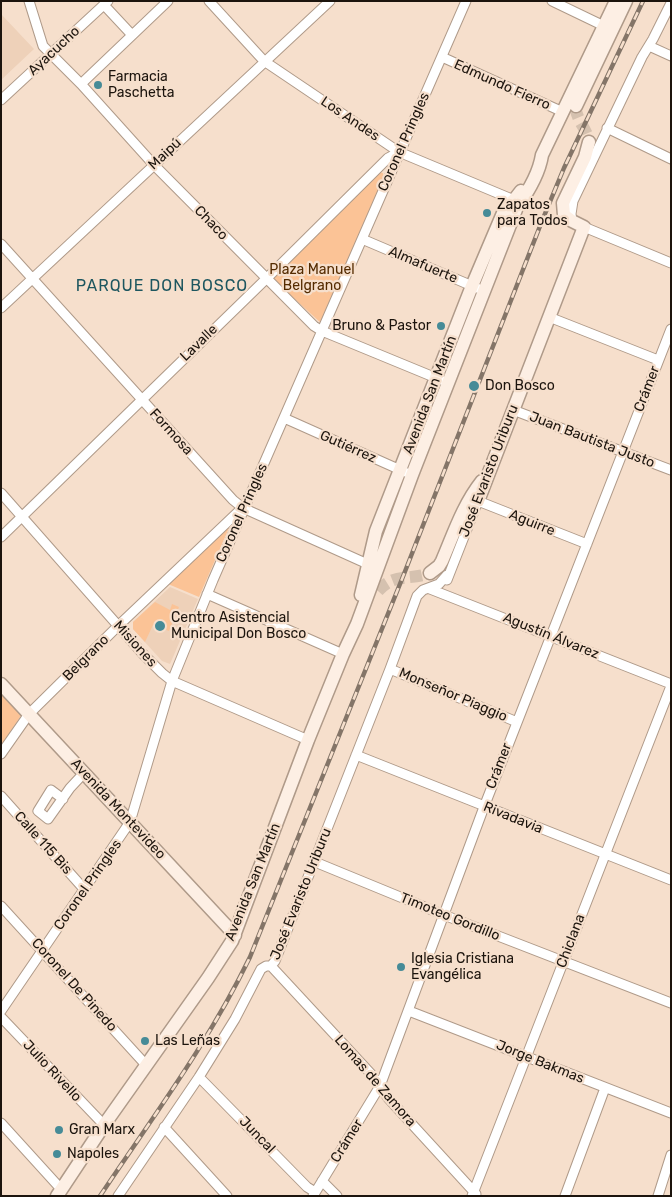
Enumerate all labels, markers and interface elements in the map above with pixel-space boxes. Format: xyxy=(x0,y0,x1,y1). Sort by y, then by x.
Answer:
street label: Ayacucho xyxy=(25,23,83,79)
street label: Edmundo Fierro xyxy=(451,56,553,114)
place label: Farmacia Paschetta xyxy=(108,69,174,102)
marker: Farmacia Paschetta xyxy=(92,79,104,91)
street label: Coronel Pringles xyxy=(375,90,433,194)
street label: Los Andes xyxy=(317,93,383,145)
street label: Maipú xyxy=(145,135,185,173)
place label: Zapatos para Todos xyxy=(497,197,568,230)
street label: Chaco xyxy=(191,202,231,244)
marker: Zapatos para Todos xyxy=(481,207,493,219)
street label: Almafuerte xyxy=(386,243,460,287)
park label: Plaza Manuel Belgrano xyxy=(269,262,355,294)
district label: PARQUE DON BOSCO xyxy=(74,276,250,296)
place label: Bruno & Pastor xyxy=(332,318,431,334)
marker: Bruno & Pastor xyxy=(435,320,447,332)
street label: Lavalle xyxy=(177,321,221,365)
street label: Avenida San Martín xyxy=(400,333,460,457)
street label: Crámer xyxy=(631,364,663,414)
place label: Don Bosco xyxy=(485,378,555,394)
marker: Don Bosco xyxy=(467,379,481,393)
street label: José Evaristo Uriburu xyxy=(456,402,522,540)
street label: Formosa xyxy=(146,405,196,459)
street label: Juan Bautista Justo xyxy=(527,408,657,472)
street label: Gutiérrez xyxy=(317,427,379,467)
street label: Coronel Pringles xyxy=(213,461,271,565)
street label: Aguirre xyxy=(507,506,557,540)
street label: Agustín Álvarez xyxy=(501,609,601,663)
place label: Centro Asistencial Municipal Don Bosco xyxy=(171,610,306,642)
street label: Misiones xyxy=(110,617,160,671)
marker: Centro Asistencial Municipal Don Bosco xyxy=(153,619,167,633)
street label: Belgrano xyxy=(59,631,113,685)
street label: Monseñor Piaggio xyxy=(396,665,510,725)
street label: Crámer xyxy=(483,741,515,791)
street label: Avenida Montevideo xyxy=(67,755,169,863)
street label: Rivadavia xyxy=(481,798,545,838)
street label: Calle 115 Bis xyxy=(10,808,76,878)
street label: Avenida San Martín xyxy=(222,821,284,943)
street label: José Evaristo Uriburu xyxy=(267,826,335,962)
street label: Coronel Pringles xyxy=(51,836,125,934)
street label: Timoteo Gordillo xyxy=(398,889,502,945)
street label: Chiclana xyxy=(553,912,589,970)
street label: Coronel De Pinedo xyxy=(28,935,120,1035)
place label: Iglesia Cristiana Evangélica xyxy=(411,951,514,984)
marker: Iglesia Cristiana Evangélica xyxy=(395,961,407,973)
street label: Lomas de Zamora xyxy=(331,1032,419,1130)
place label: Las Leñas xyxy=(155,1033,220,1049)
marker: Las Leñas xyxy=(139,1035,151,1047)
street label: Julio Rivello xyxy=(19,1037,85,1105)
street label: Jorge Bakmas xyxy=(494,1037,586,1087)
street label: Juncal xyxy=(235,1113,279,1157)
street label: Crámer xyxy=(327,1116,367,1166)
place label: Gran Marx xyxy=(69,1122,135,1138)
marker: Gran Marx xyxy=(53,1124,65,1136)
place label: Napoles xyxy=(67,1146,119,1162)
marker: Napoles xyxy=(51,1148,63,1160)

